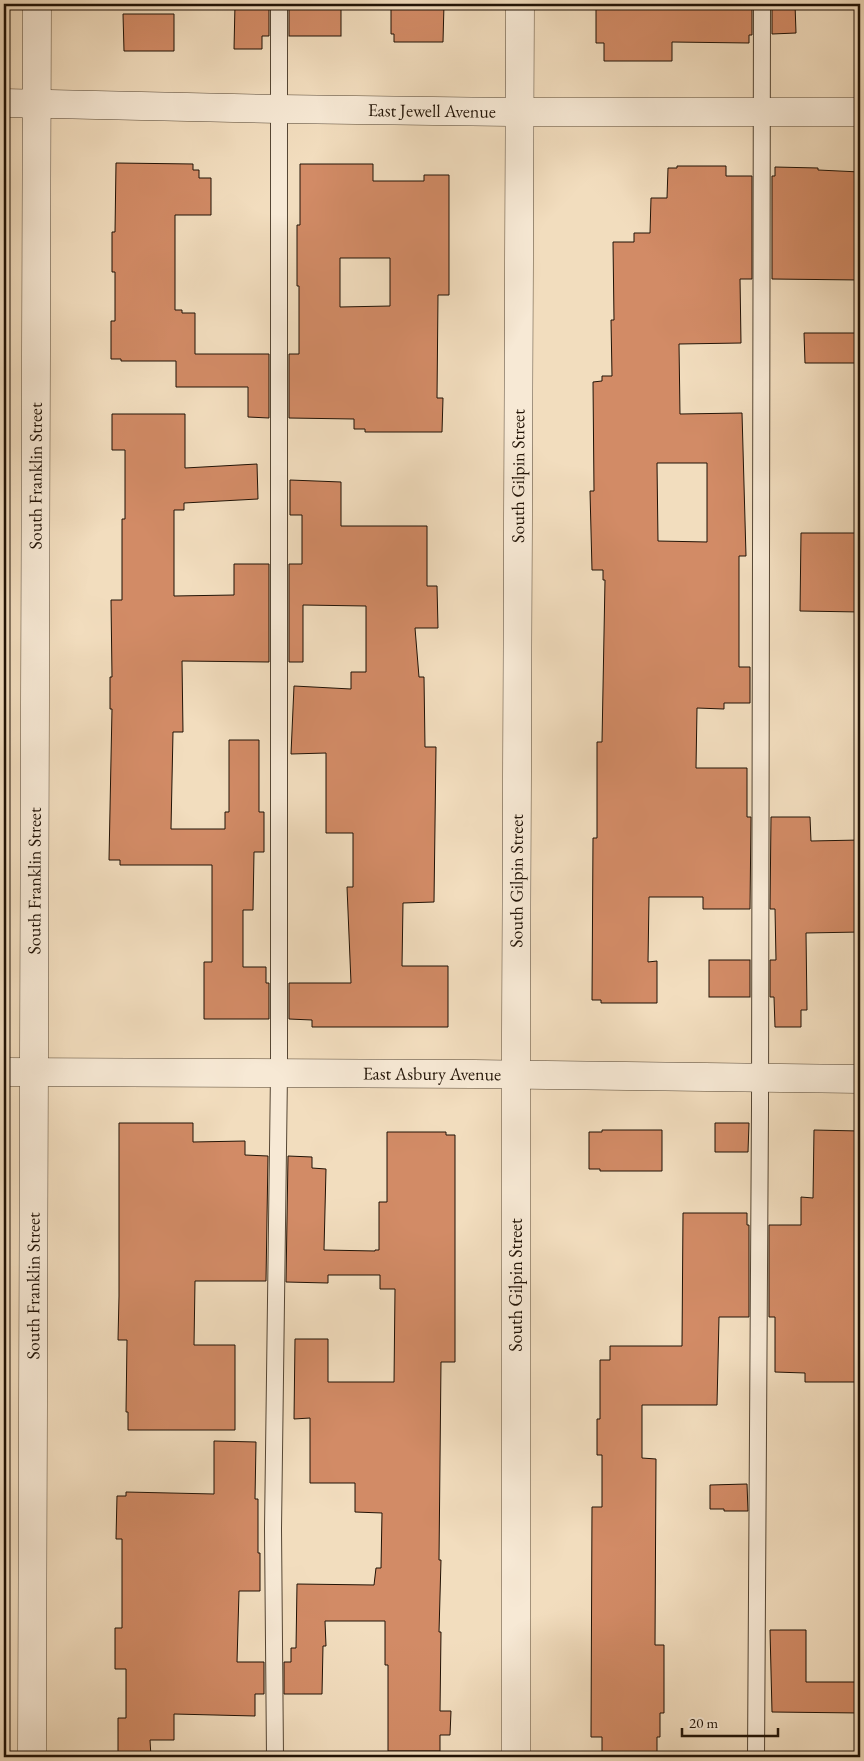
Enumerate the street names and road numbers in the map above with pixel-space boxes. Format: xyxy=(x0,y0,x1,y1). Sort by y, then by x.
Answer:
street label: East Jewell Avenue xyxy=(368,98,496,123)
street label: South Franklin Street xyxy=(23,402,47,550)
street label: South Gilpin Street xyxy=(506,409,529,543)
street label: South Franklin Street xyxy=(22,807,46,955)
street label: South Gilpin Street xyxy=(504,814,528,948)
street label: East Asbury Avenue xyxy=(363,1062,501,1085)
street label: South Franklin Street xyxy=(21,1212,45,1360)
street label: South Gilpin Street xyxy=(504,1218,527,1352)

